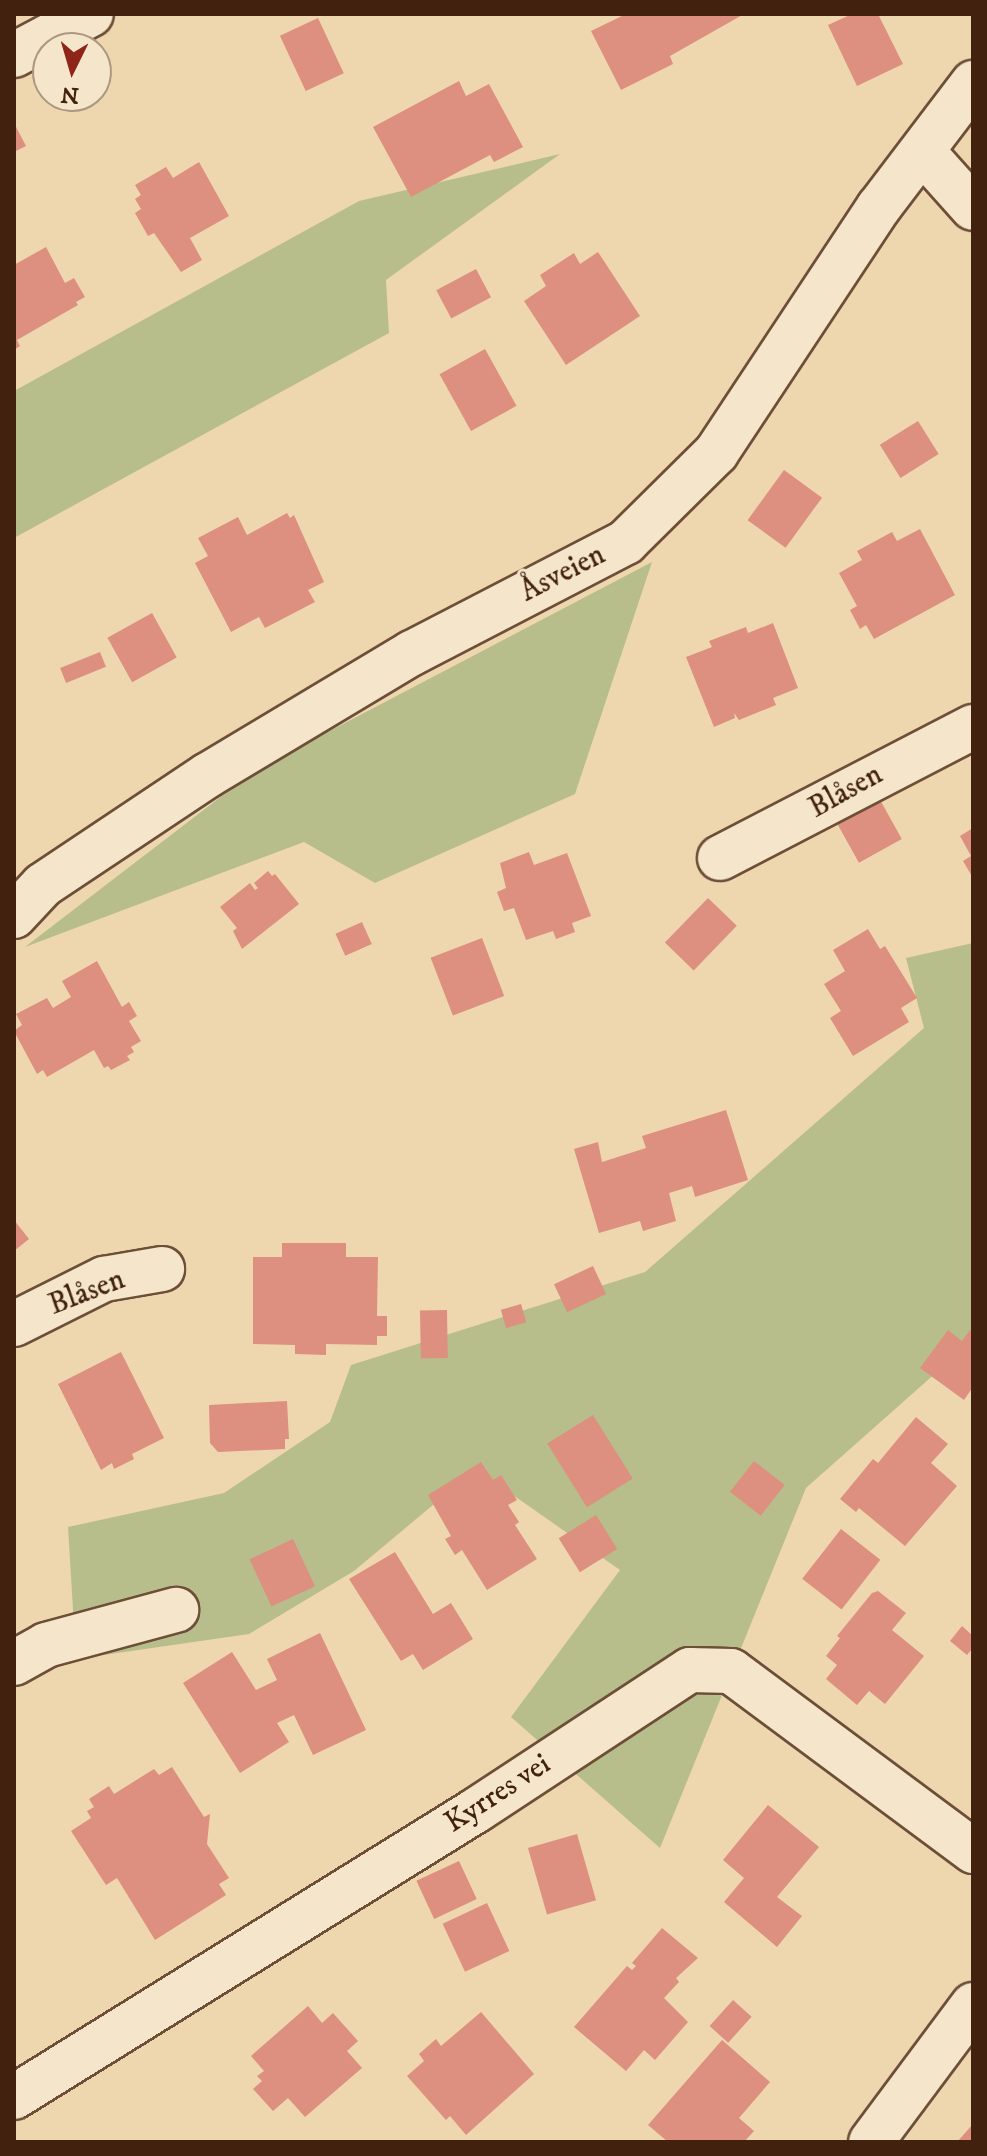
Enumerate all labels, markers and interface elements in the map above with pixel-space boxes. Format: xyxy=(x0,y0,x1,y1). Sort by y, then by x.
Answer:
north arrow xyxy=(32,32,112,112)
text: N xyxy=(60,80,80,109)
street label: Åsveien xyxy=(515,537,611,611)
street label: Blåsen xyxy=(803,757,889,827)
street label: Blåsen xyxy=(44,1262,130,1324)
street label: Kyrres vei xyxy=(438,1747,558,1841)

